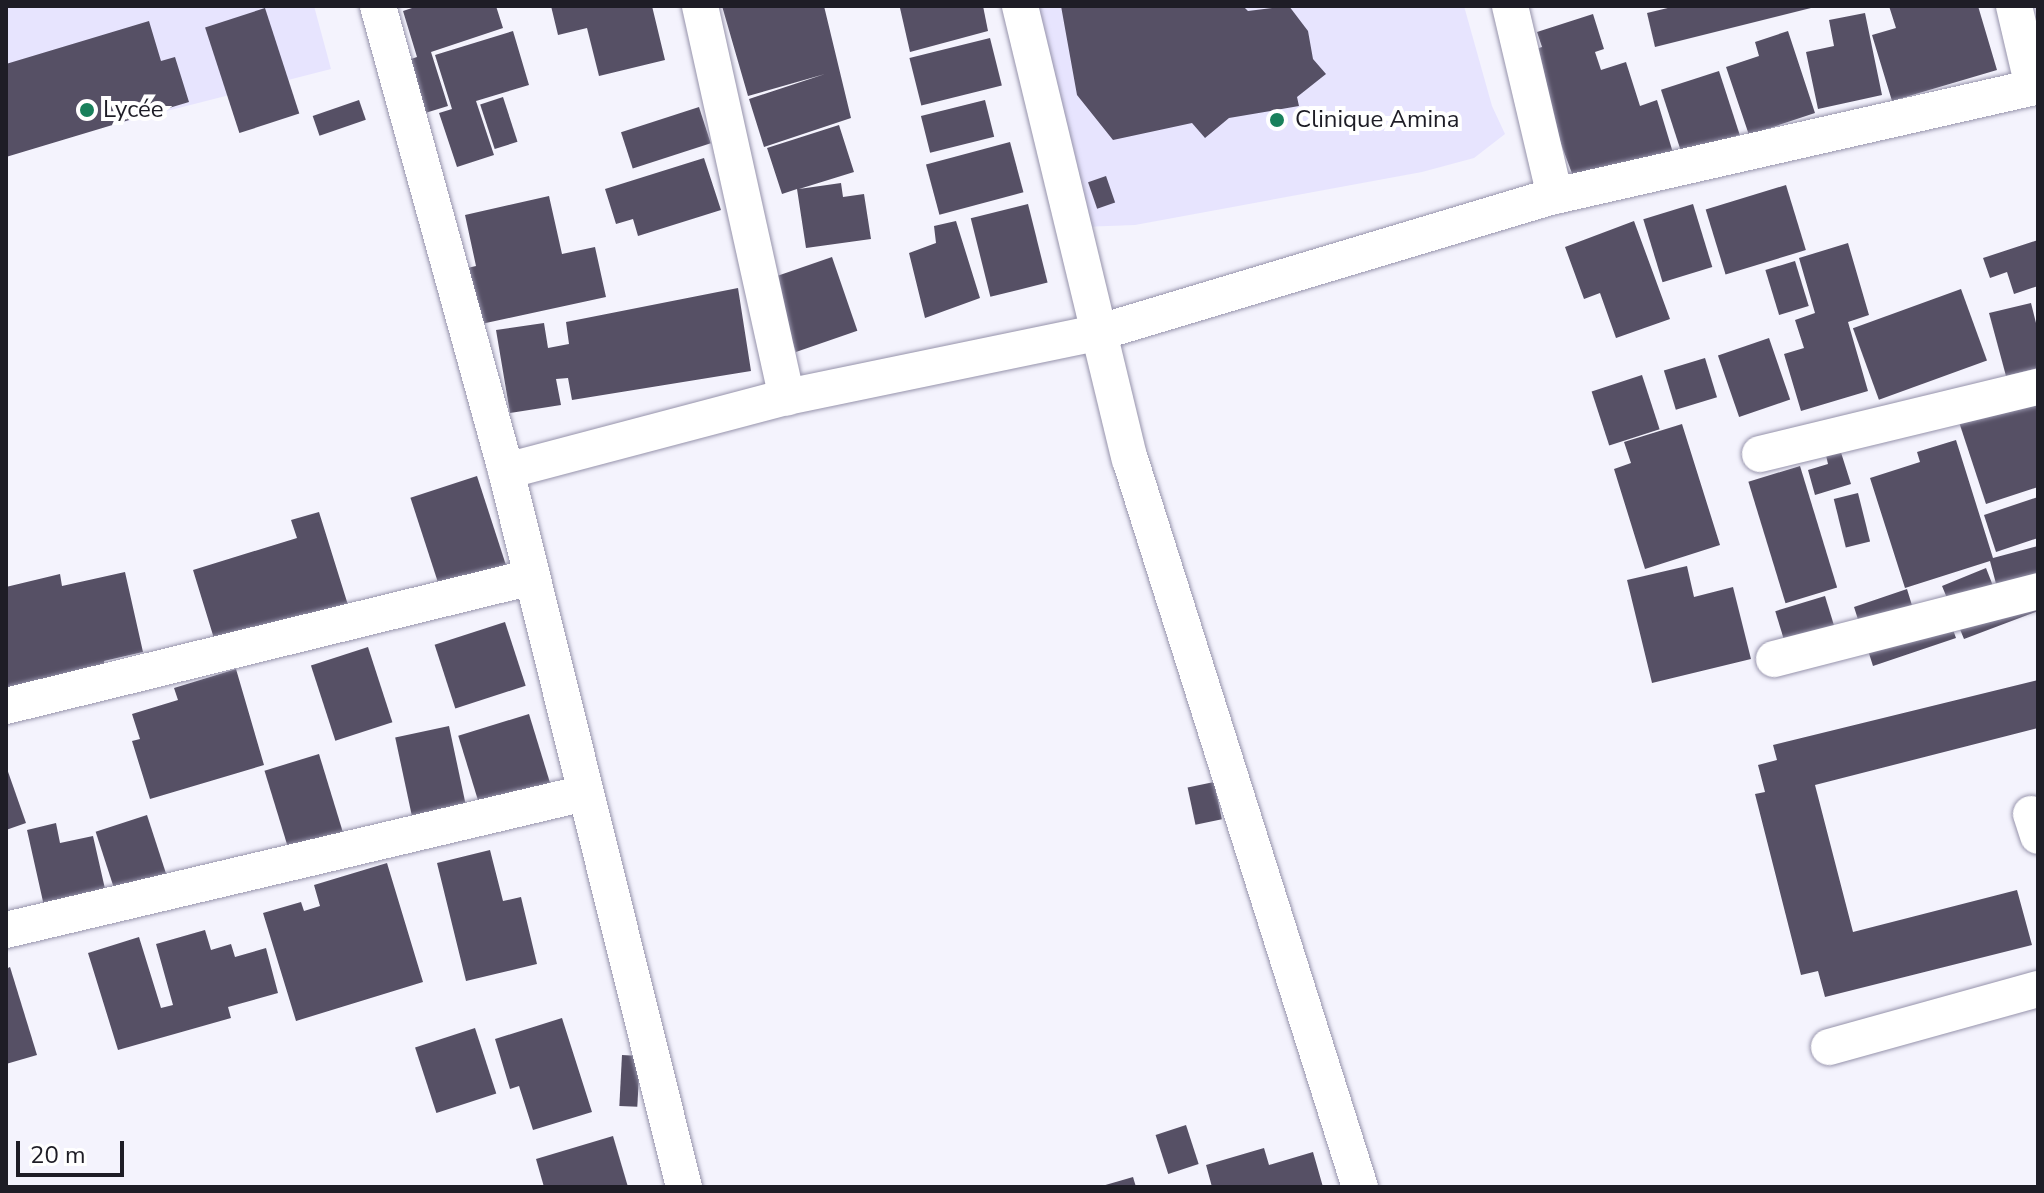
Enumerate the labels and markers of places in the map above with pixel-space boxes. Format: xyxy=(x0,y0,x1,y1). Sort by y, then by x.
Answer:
place label: Lycée xyxy=(103,96,164,124)
marker: Lycée xyxy=(78,101,96,119)
place label: Clinique Amina xyxy=(1295,106,1459,134)
marker: Clinique Amina xyxy=(1266,109,1288,131)

